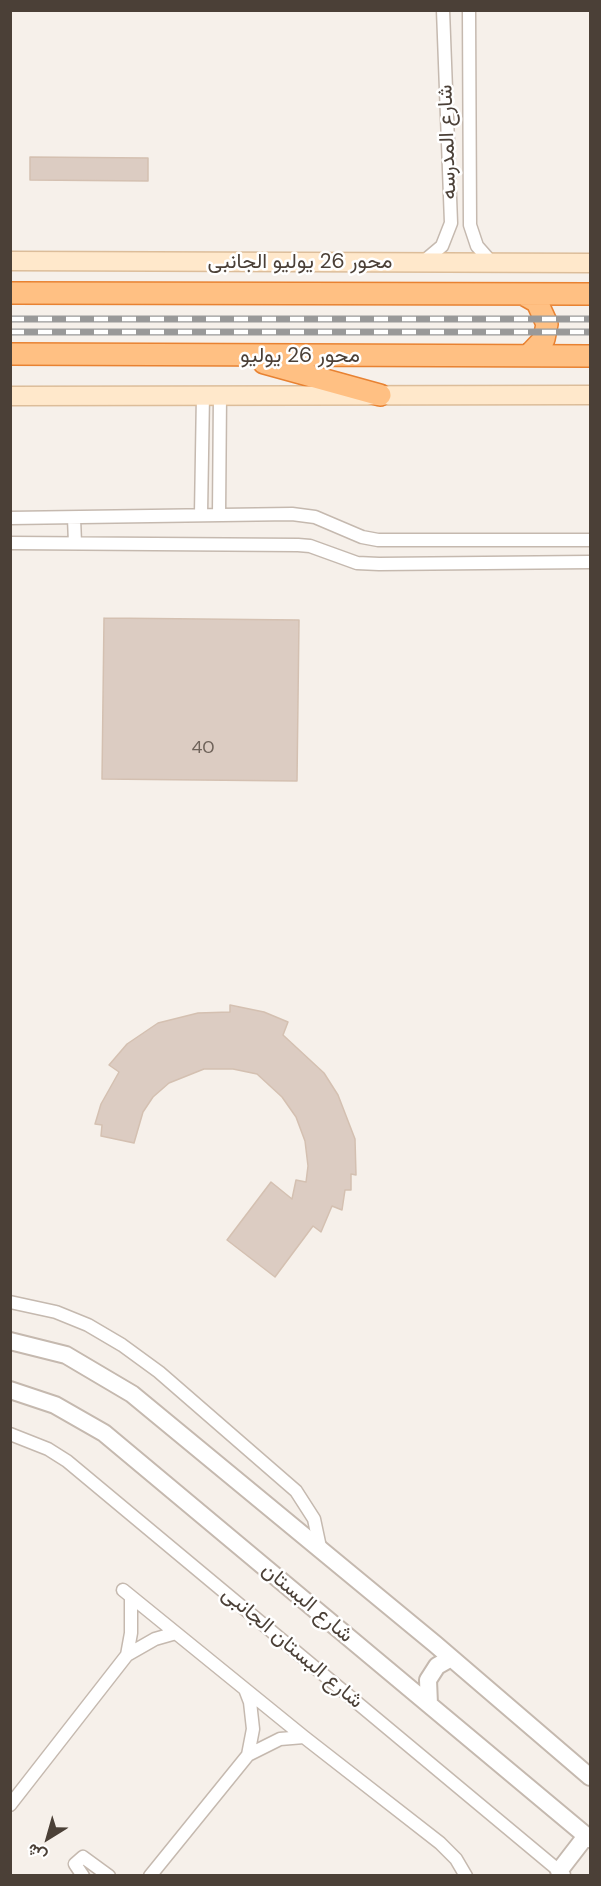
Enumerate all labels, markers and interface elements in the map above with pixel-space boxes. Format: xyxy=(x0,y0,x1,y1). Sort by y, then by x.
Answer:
street label: شارع المدرسه xyxy=(433,84,463,200)
street label: محور 26 يوليو الجانبى xyxy=(208,249,392,275)
street label: محور 26 يوليو xyxy=(240,343,360,369)
house number: 40 xyxy=(191,737,215,759)
street label: شارع البستان xyxy=(256,1558,358,1648)
street label: شارع البستان الجانبى xyxy=(216,1582,368,1714)
north arrow xyxy=(18,1808,78,1868)
text: ش xyxy=(23,1839,51,1867)

